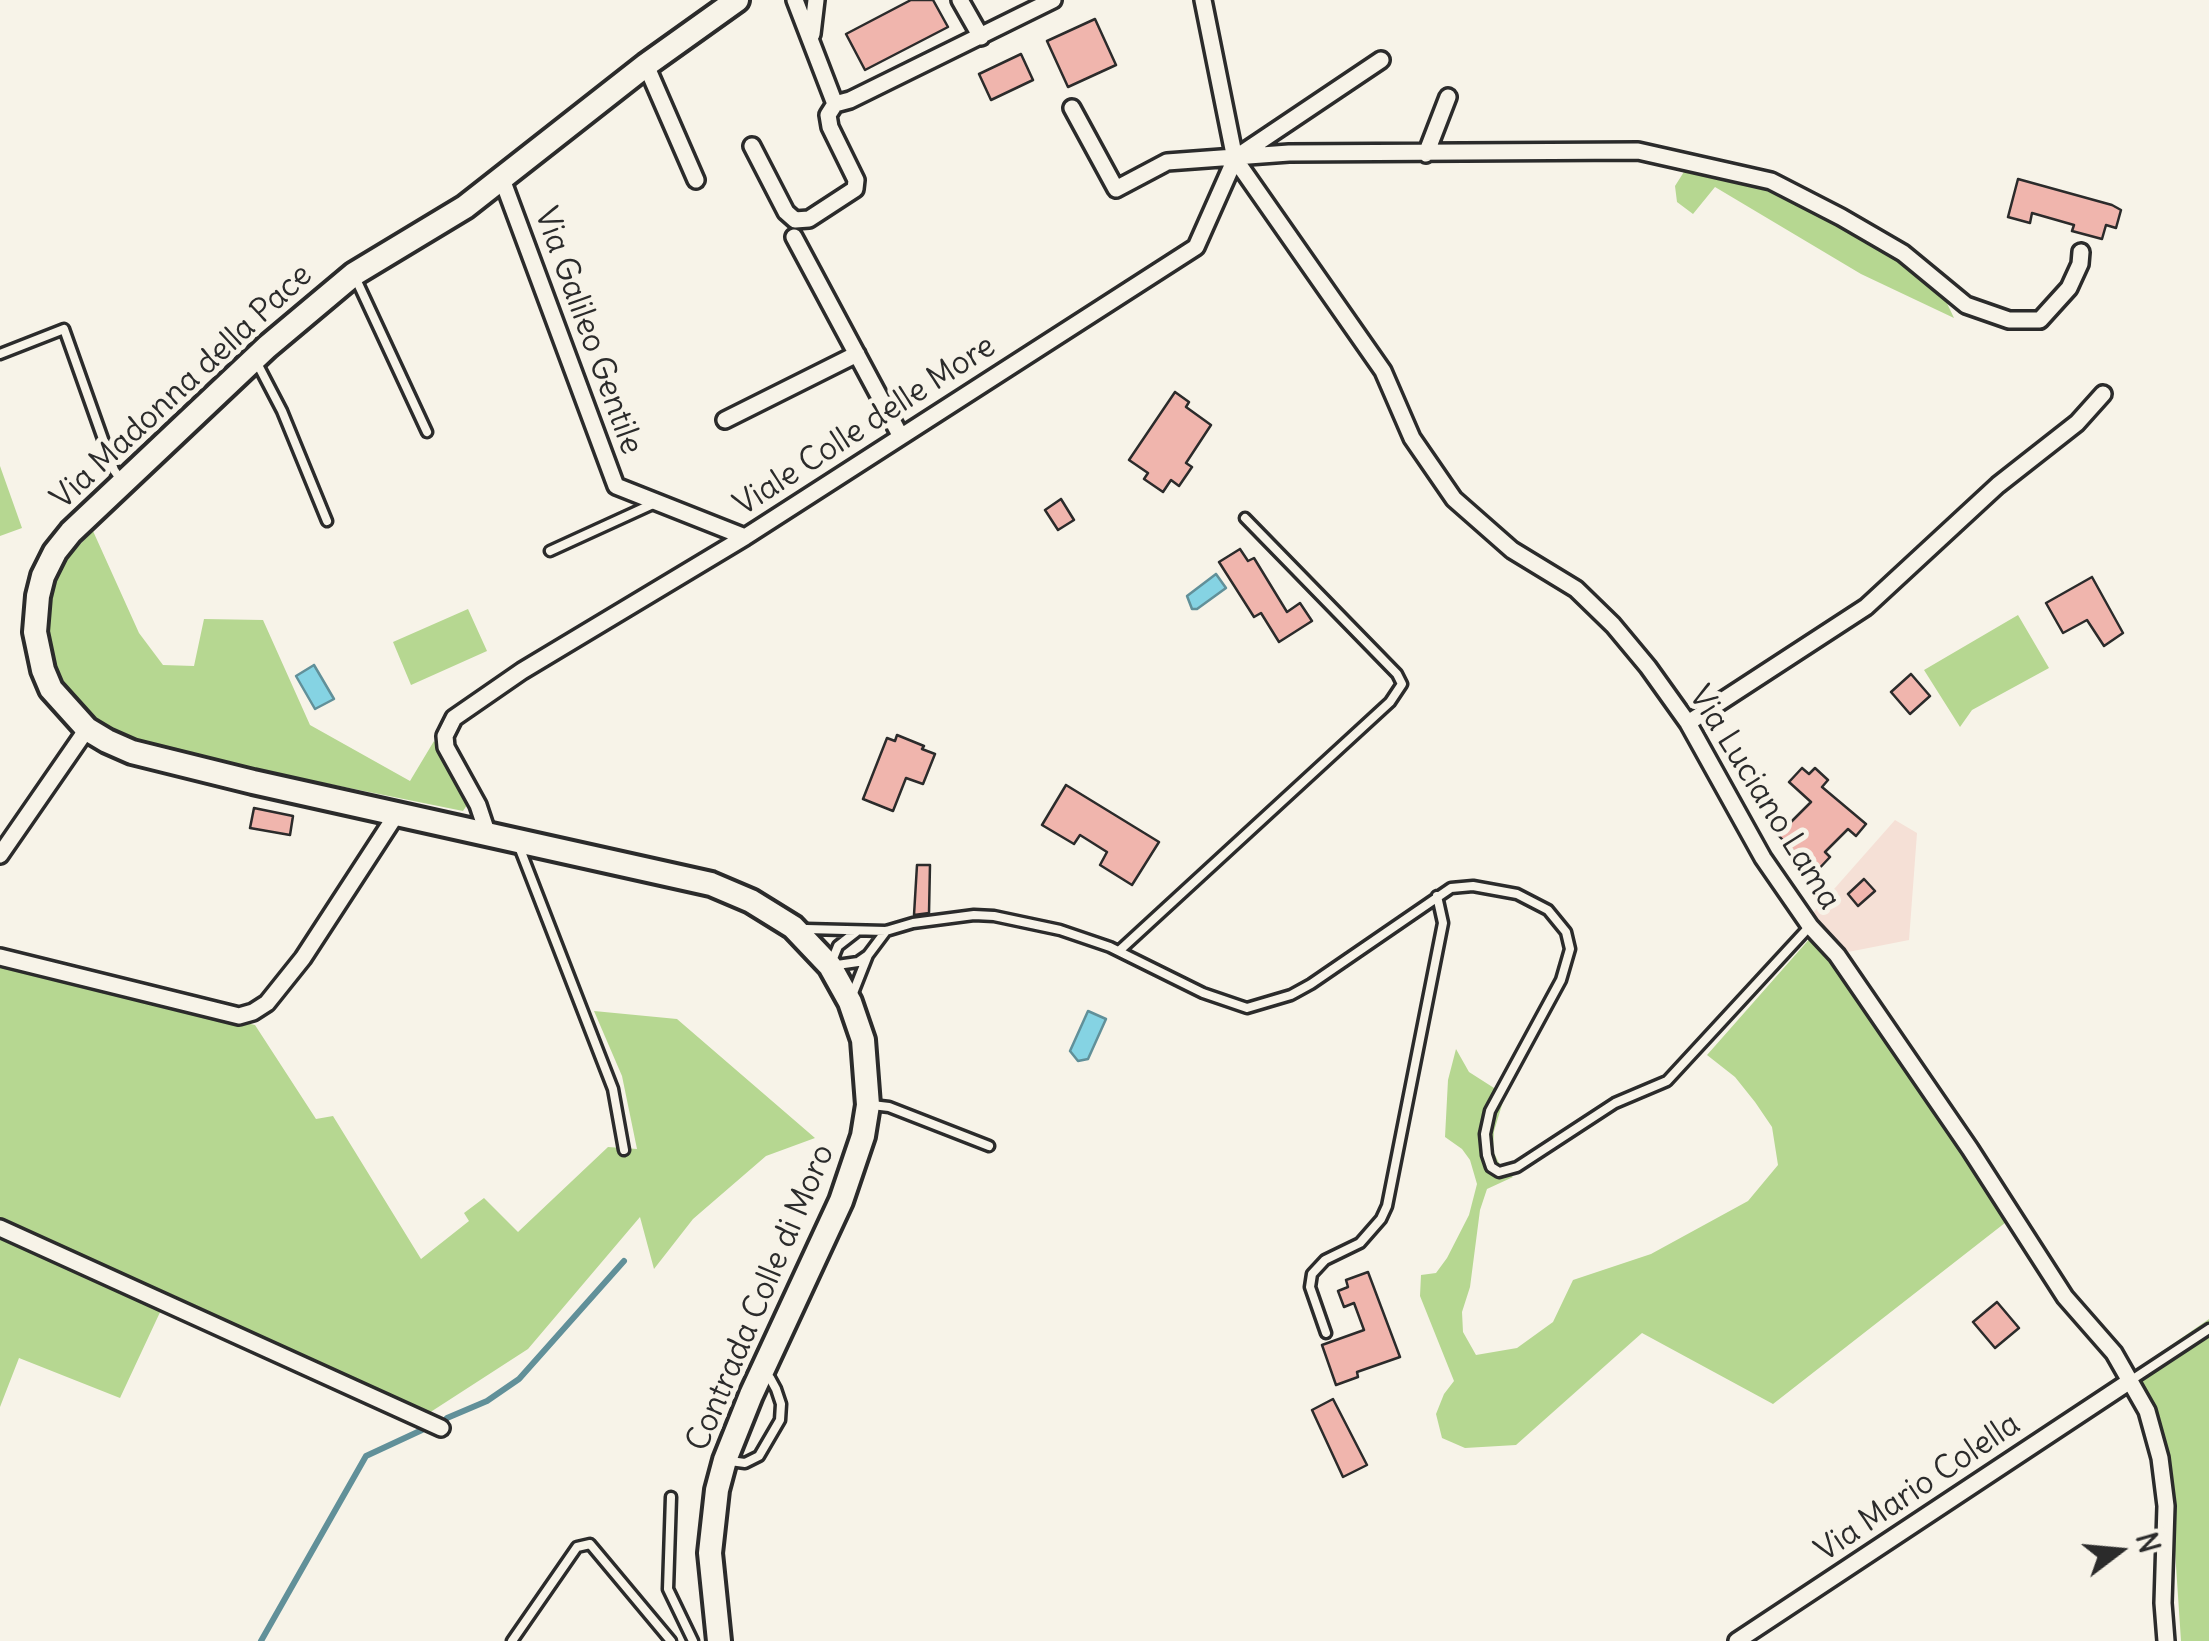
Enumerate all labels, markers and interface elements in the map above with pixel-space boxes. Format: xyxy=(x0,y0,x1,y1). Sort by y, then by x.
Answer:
street label: Via Galileo Gentile xyxy=(526,202,650,460)
street label: Via Madonna della Pace xyxy=(44,256,320,518)
street label: Viale Colle delle More xyxy=(727,327,1003,525)
street label: Via Luciano Lama xyxy=(1680,679,1848,917)
street label: Contrada Colle di Moro xyxy=(679,1139,843,1457)
street label: Via Mario Colella xyxy=(1808,1405,2028,1571)
north arrow xyxy=(2069,1501,2169,1601)
text: N xyxy=(2128,1528,2168,1557)

